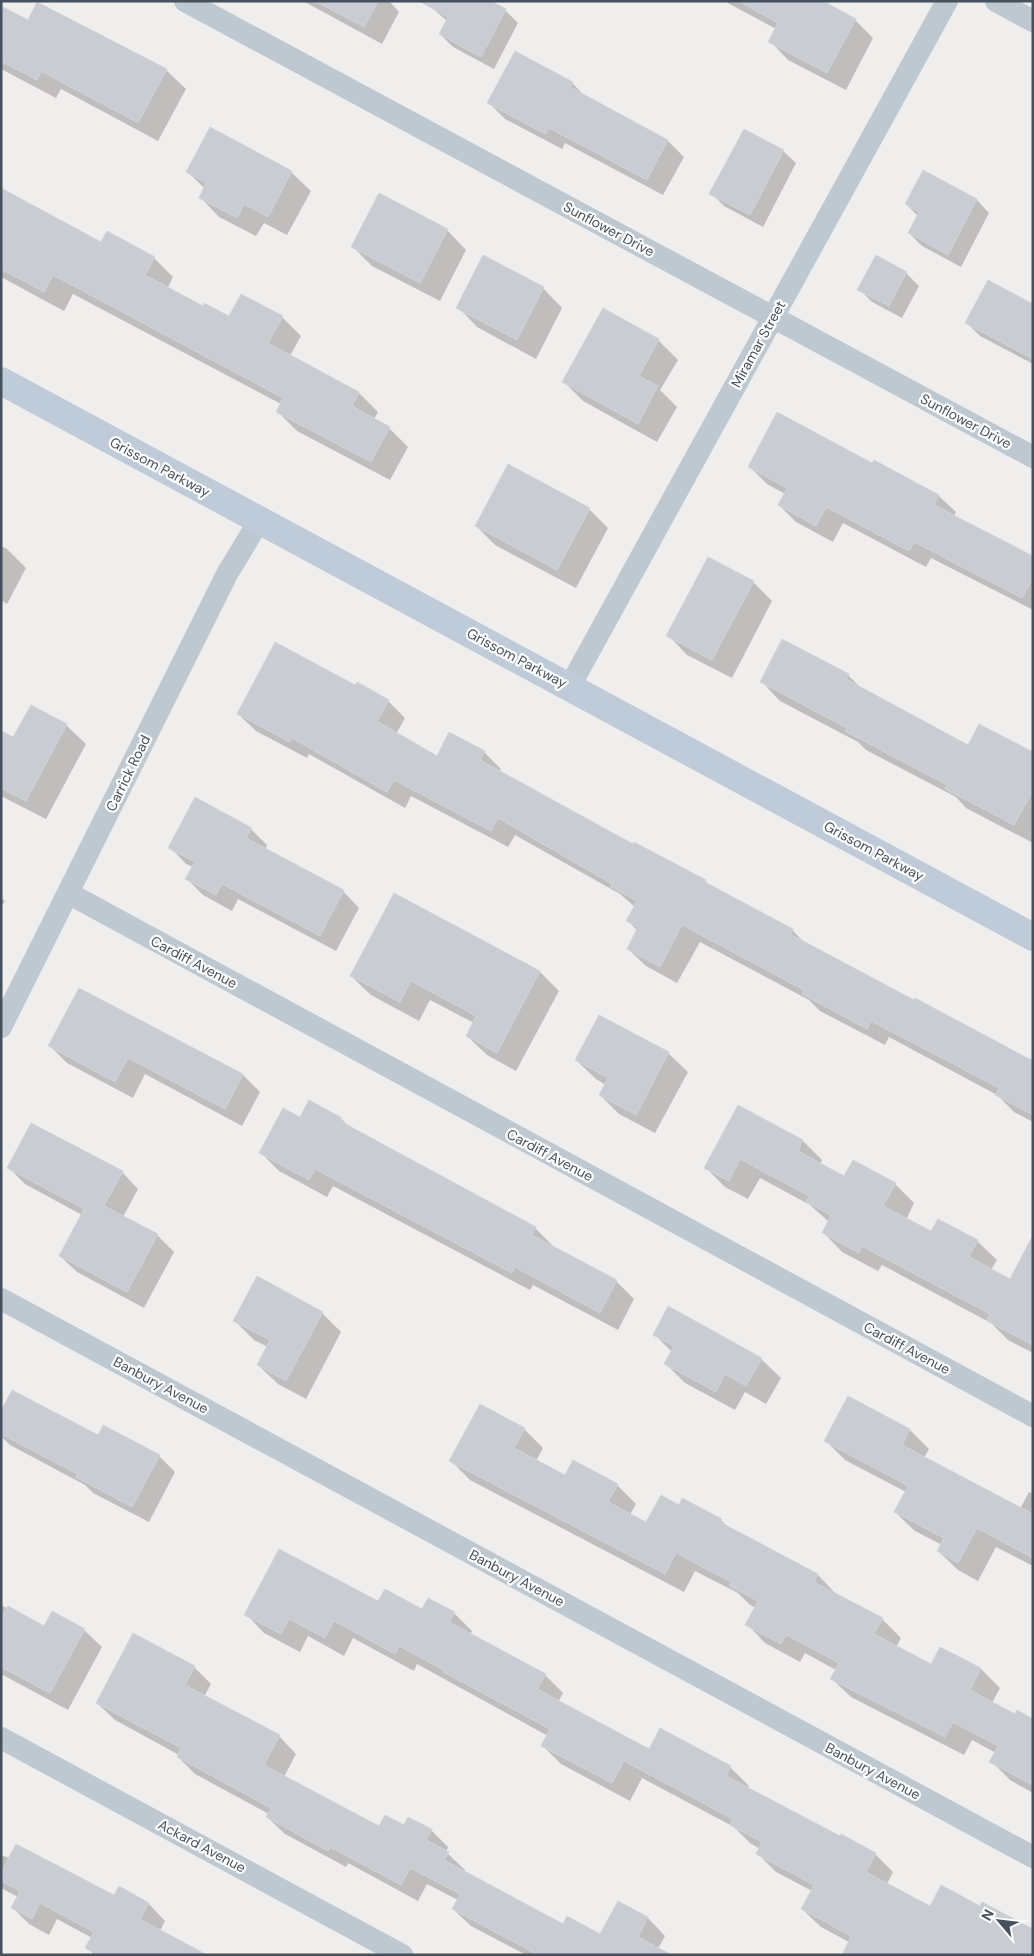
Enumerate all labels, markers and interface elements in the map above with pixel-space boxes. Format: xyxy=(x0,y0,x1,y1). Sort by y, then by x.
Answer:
street label: Sunflower Drive xyxy=(560,197,658,261)
street label: Miramar Street xyxy=(727,297,789,391)
street label: Sunflower Drive xyxy=(917,389,1015,453)
street label: Grissom Parkway xyxy=(107,433,213,501)
street label: Grissom Parkway xyxy=(464,624,570,692)
street label: Carrick Road xyxy=(102,732,154,814)
street label: Grissom Parkway xyxy=(821,817,927,885)
street label: Cardiff Avenue xyxy=(148,932,240,992)
street label: Cardiff Avenue xyxy=(504,1125,596,1185)
street label: Cardiff Avenue xyxy=(861,1318,953,1378)
street label: Banbury Avenue xyxy=(110,1352,212,1418)
street label: Banbury Avenue xyxy=(466,1545,568,1611)
street label: Banbury Avenue xyxy=(822,1738,924,1804)
street label: Ackard Avenue xyxy=(155,1815,249,1877)
north arrow xyxy=(974,1896,1024,1946)
text: N xyxy=(977,1906,998,1924)

